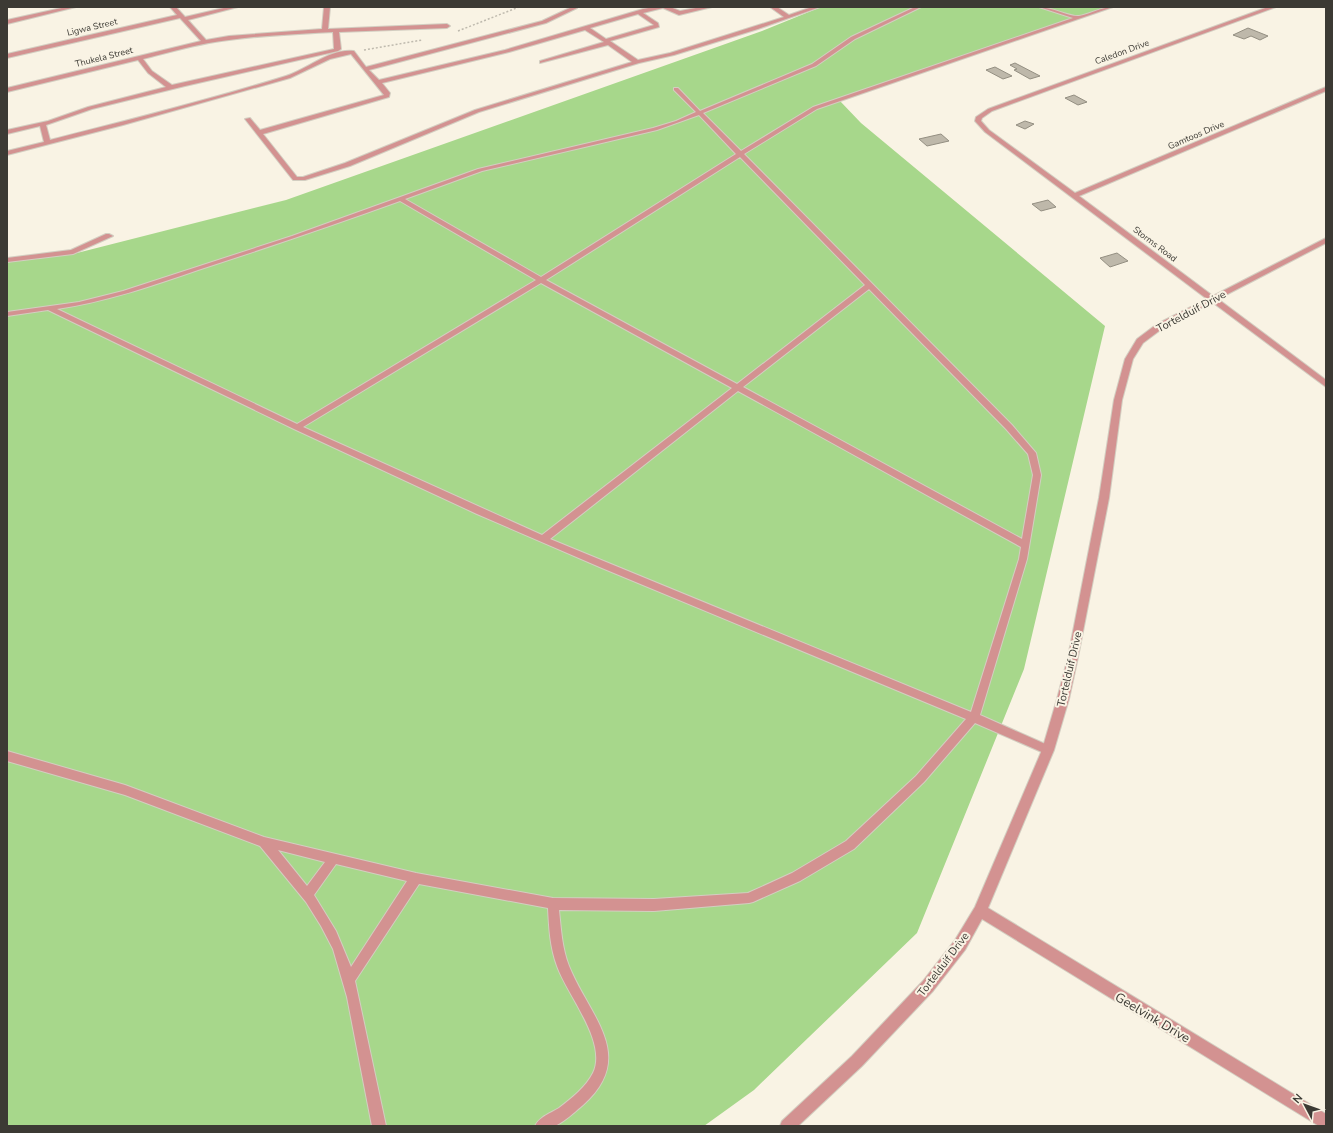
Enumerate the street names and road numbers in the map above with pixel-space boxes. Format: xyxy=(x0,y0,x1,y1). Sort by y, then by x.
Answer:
street label: Ligwa Street xyxy=(66,15,119,39)
street label: Caledon Drive xyxy=(1093,37,1151,67)
street label: Thukela Street xyxy=(74,44,135,70)
street label: Gamtoos Drive xyxy=(1166,118,1226,152)
street label: Storms Road xyxy=(1131,224,1179,264)
street label: Tortelduif Drive xyxy=(1154,287,1229,336)
street label: Tortelduif Drive xyxy=(1054,630,1085,708)
street label: Tortelduif Drive xyxy=(914,929,973,999)
street label: Geelvink Drive xyxy=(1112,988,1194,1047)

